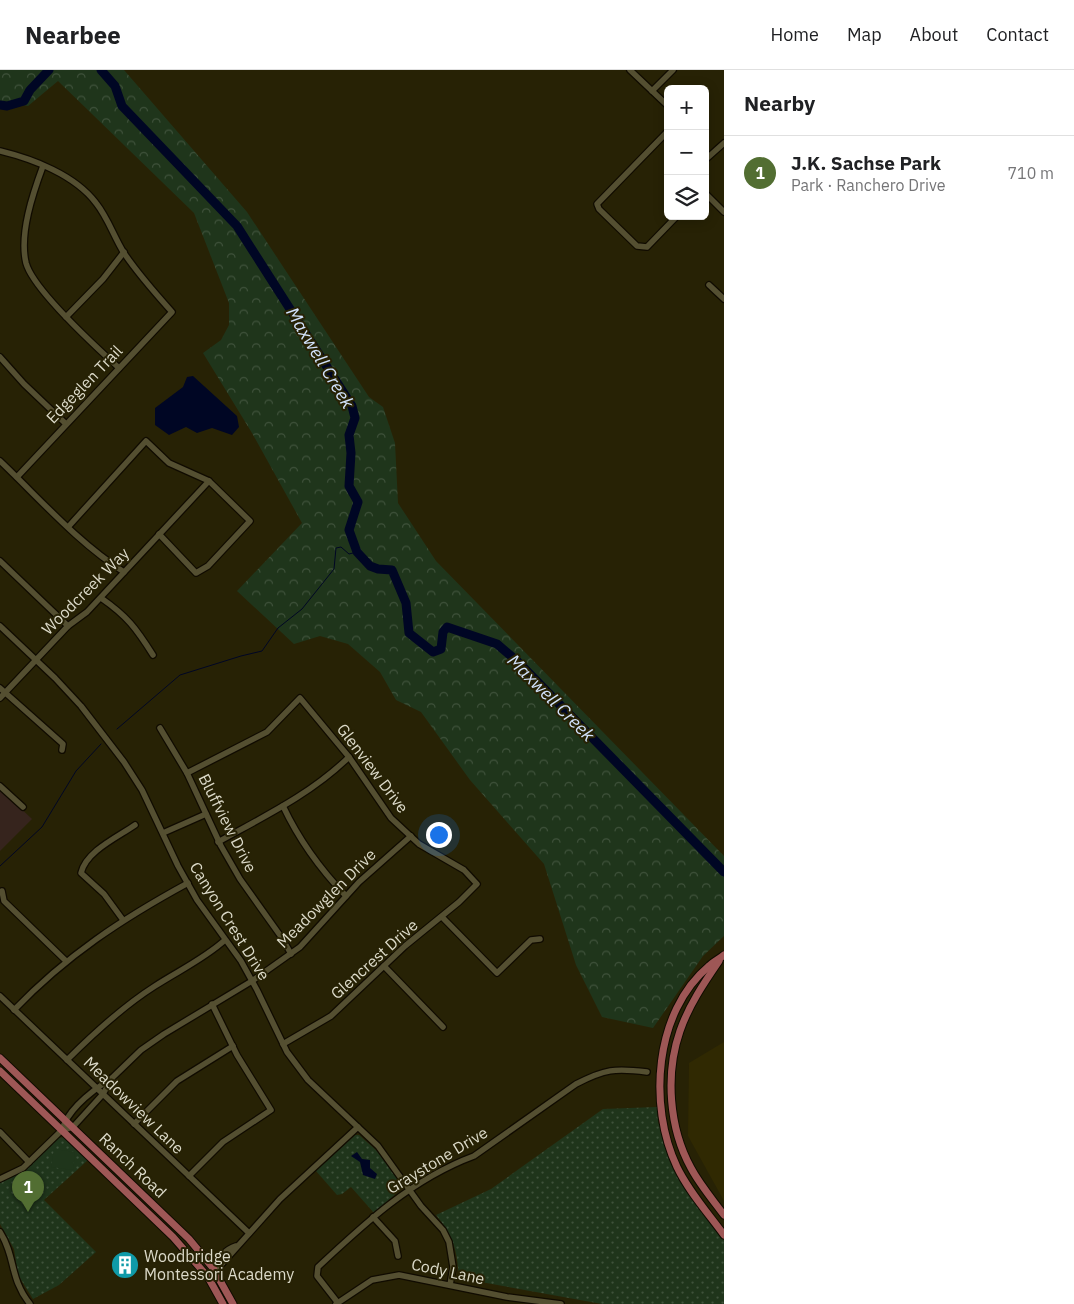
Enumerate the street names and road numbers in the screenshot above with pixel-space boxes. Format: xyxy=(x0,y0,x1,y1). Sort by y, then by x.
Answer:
street label: Edgeglen Trail xyxy=(42,341,126,427)
street label: Woodcreek Way xyxy=(37,543,133,639)
street label: Glenview Drive xyxy=(333,719,413,817)
street label: Bluffview Drive xyxy=(195,770,262,876)
street label: Meadowglen Drive xyxy=(272,844,380,952)
street label: Canyon Crest Drive xyxy=(186,858,275,984)
street label: Glencrest Drive xyxy=(326,915,422,1003)
street label: Meadowview Lane xyxy=(80,1052,189,1158)
street label: Graystone Drive xyxy=(383,1122,491,1198)
street label: Ranch Road xyxy=(95,1128,171,1202)
street label: Cody Lane xyxy=(410,1253,487,1289)

